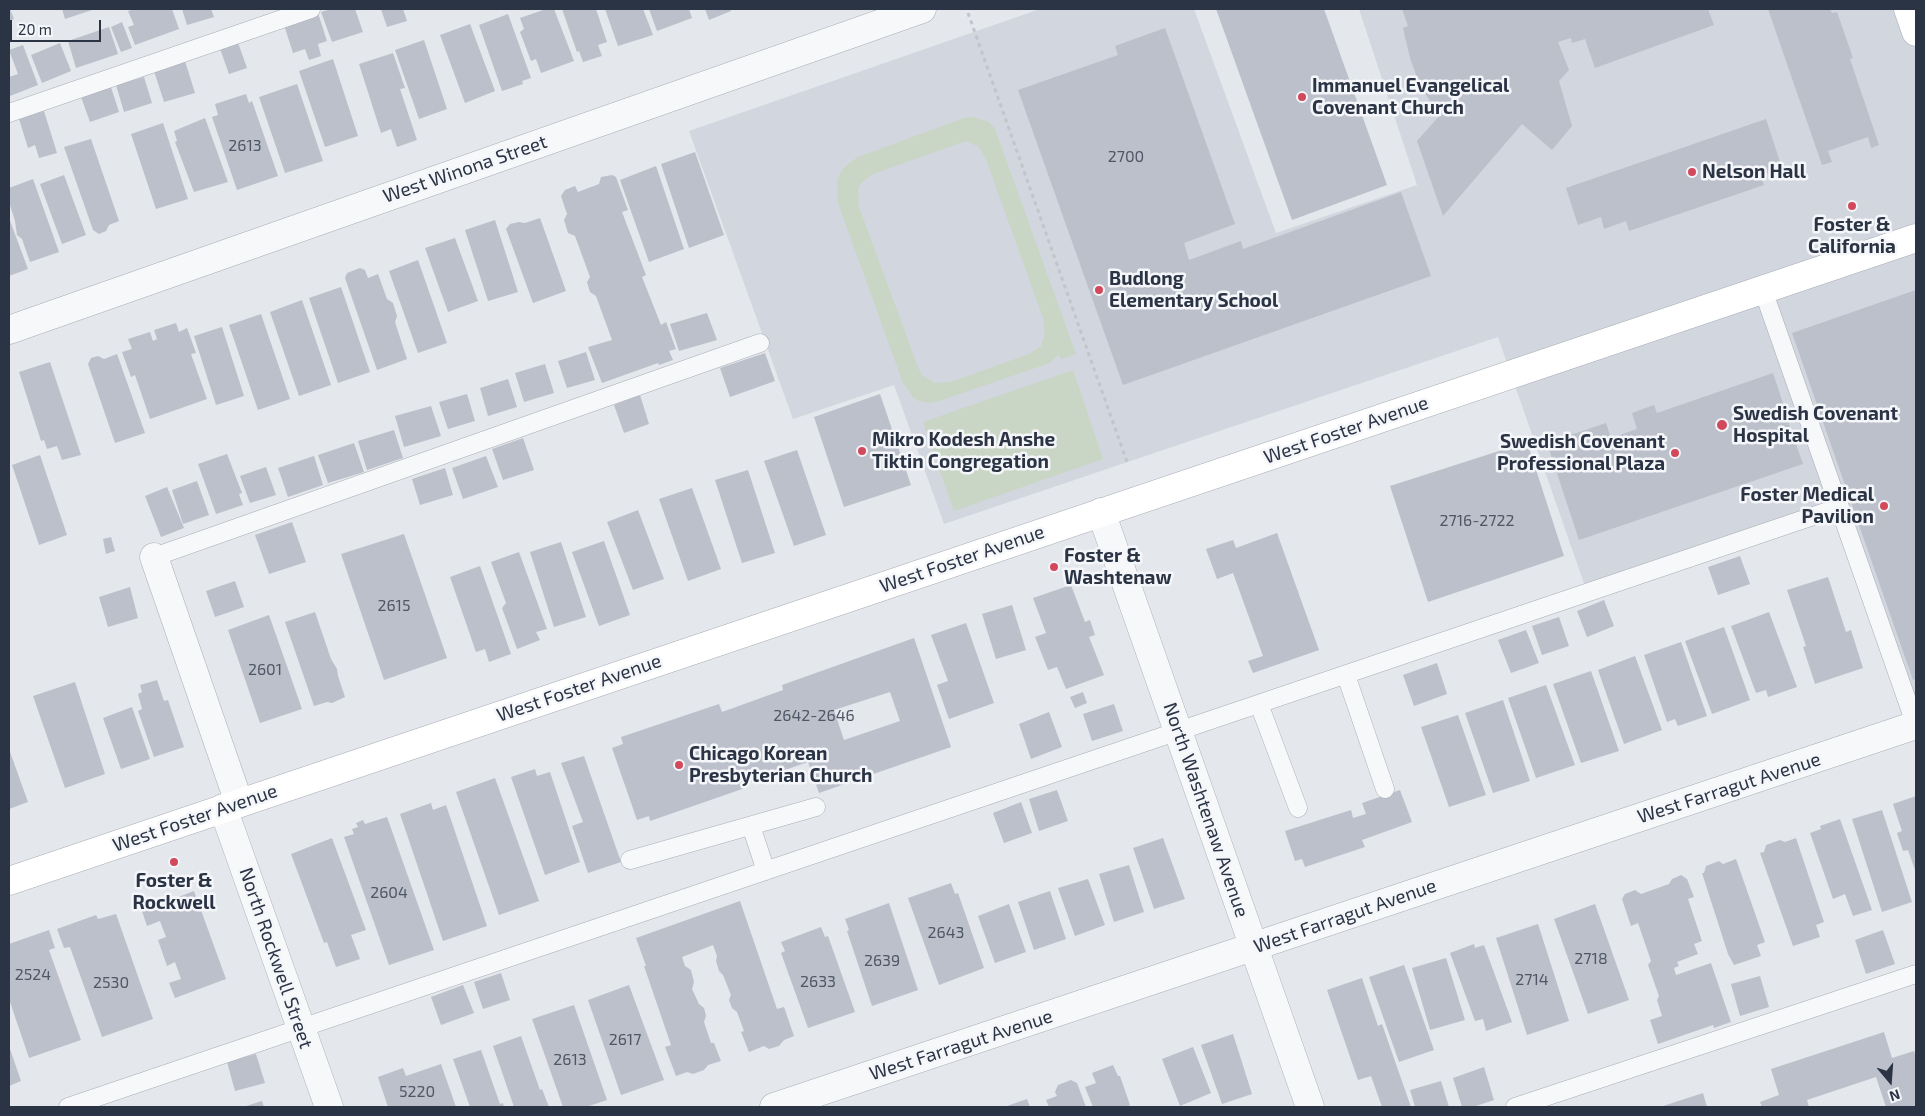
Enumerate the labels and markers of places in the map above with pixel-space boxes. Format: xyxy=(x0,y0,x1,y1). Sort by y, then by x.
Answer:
place label: Immanuel Evangelical Covenant Church xyxy=(1312,75,1509,119)
marker: Immanuel Evangelical Covenant Church xyxy=(1296,91,1308,103)
place label: Nelson Hall xyxy=(1702,161,1806,183)
marker: Nelson Hall xyxy=(1686,166,1698,178)
marker: Foster & California xyxy=(1846,200,1858,212)
place label: Foster & California xyxy=(1808,214,1896,258)
place label: Budlong Elementary School xyxy=(1109,268,1278,312)
marker: Budlong Elementary School xyxy=(1093,284,1105,296)
place label: Swedish Covenant Hospital xyxy=(1733,403,1898,447)
marker: Swedish Covenant Hospital xyxy=(1715,418,1729,432)
place label: Mikro Kodesh Anshe Tiktin Congregation xyxy=(872,429,1055,473)
place label: Swedish Covenant Professional Plaza xyxy=(1497,431,1665,475)
marker: Mikro Kodesh Anshe Tiktin Congregation xyxy=(856,445,868,457)
marker: Swedish Covenant Professional Plaza xyxy=(1669,447,1681,459)
place label: Foster Medical Pavilion xyxy=(1740,484,1874,528)
marker: Foster Medical Pavilion xyxy=(1878,500,1890,512)
place label: Foster & Washtenaw xyxy=(1064,545,1172,589)
marker: Foster & Washtenaw xyxy=(1048,561,1060,573)
place label: Chicago Korean Presbyterian Church xyxy=(689,743,873,787)
marker: Chicago Korean Presbyterian Church xyxy=(673,759,685,771)
marker: Foster & Rockwell xyxy=(168,856,180,868)
place label: Foster & Rockwell xyxy=(133,870,215,914)

